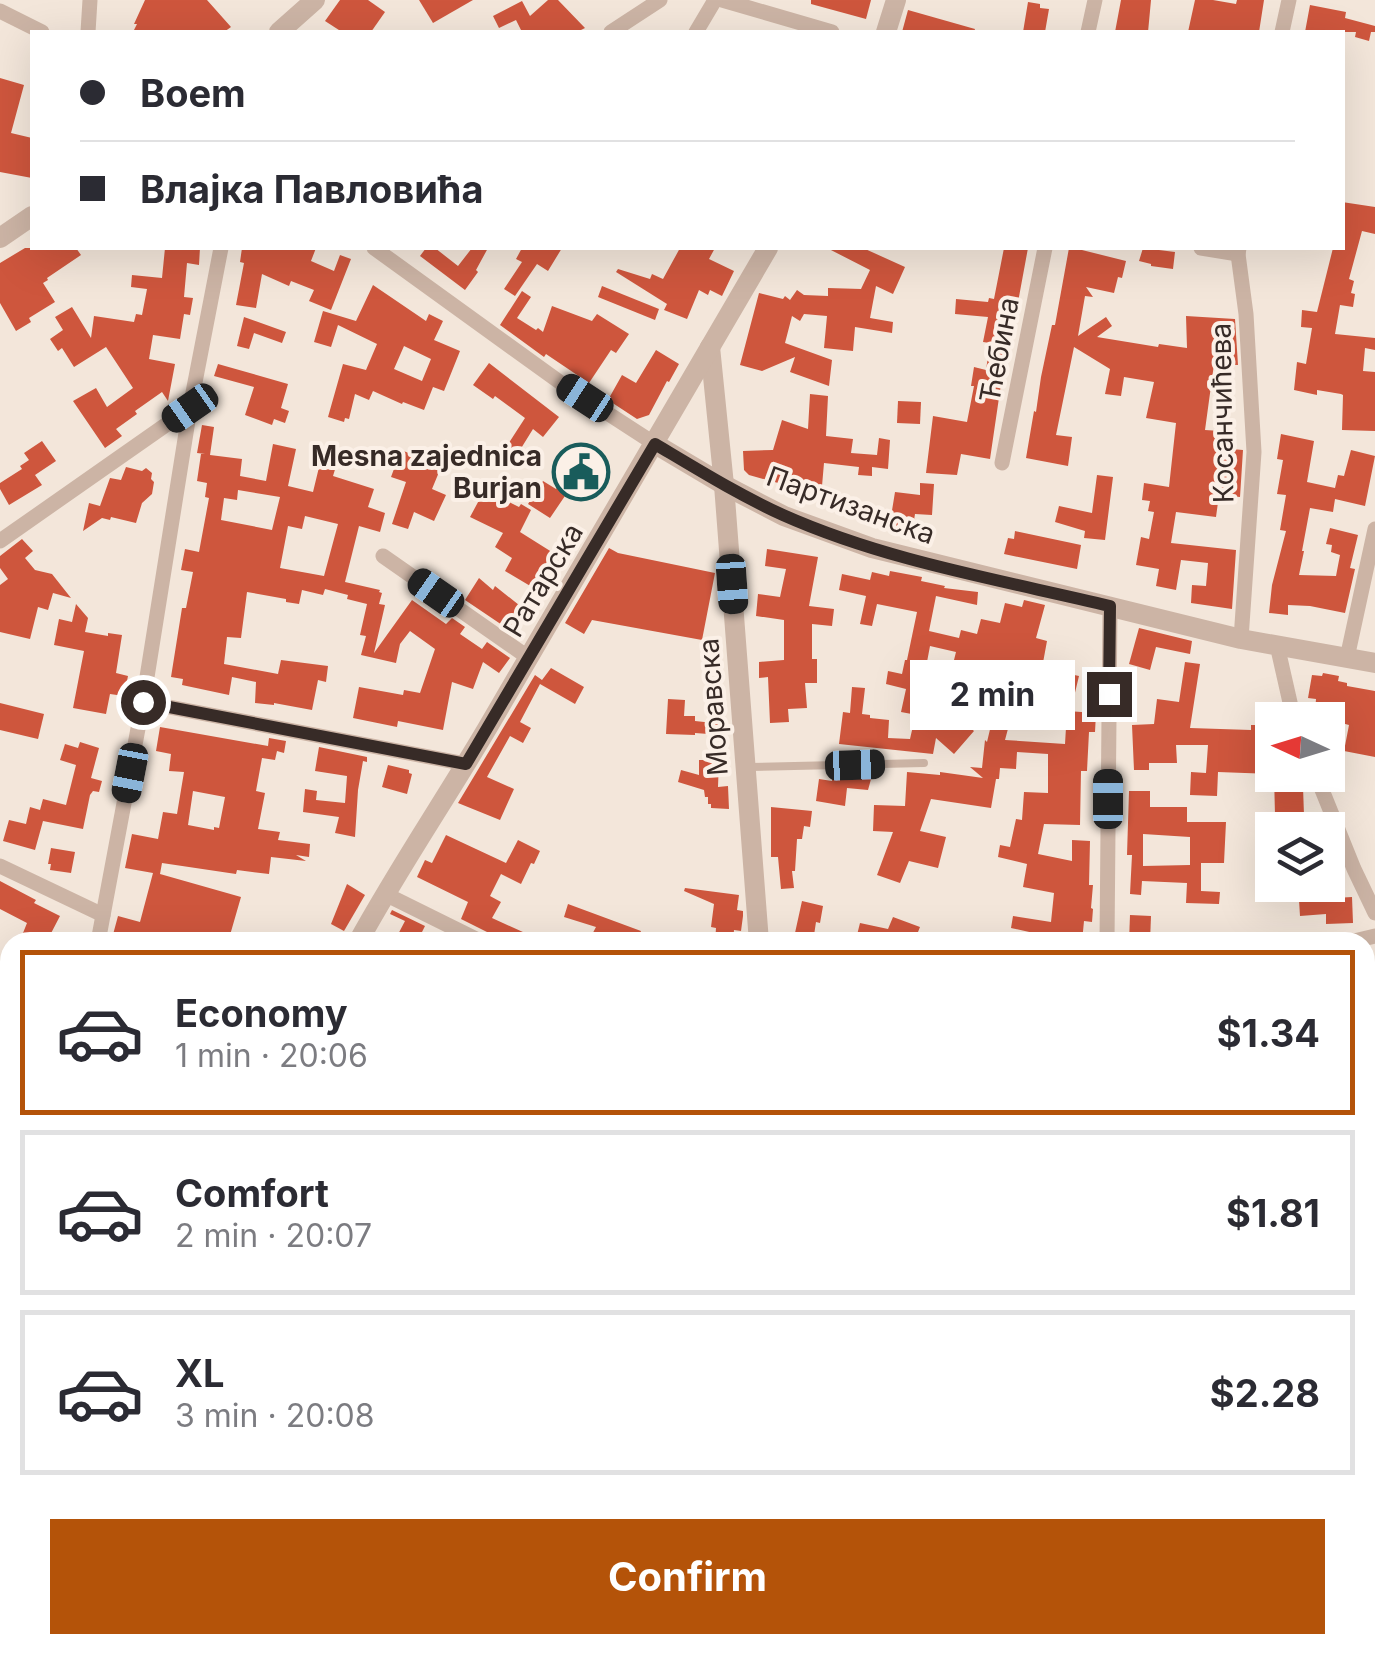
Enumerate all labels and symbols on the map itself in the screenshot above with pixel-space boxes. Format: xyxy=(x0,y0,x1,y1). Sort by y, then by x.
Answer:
street label: Ћебина xyxy=(972,294,1026,406)
street label: Косанчићева xyxy=(1203,323,1241,503)
car xyxy=(552,369,618,427)
car xyxy=(157,379,223,437)
place label: Mesna zajednica Burjan xyxy=(311,439,542,505)
public building icon: Mesna zajednica Burjan xyxy=(551,442,611,502)
street label: Партизанска xyxy=(762,459,940,551)
street label: Ратарска xyxy=(496,517,590,643)
car xyxy=(715,553,749,615)
car xyxy=(403,564,469,622)
street label: Моравска xyxy=(691,637,735,777)
callout: 2 min xyxy=(909,659,1074,729)
route end xyxy=(1087,672,1132,717)
route start xyxy=(121,680,166,725)
north arrow xyxy=(1255,702,1345,792)
car xyxy=(110,741,150,805)
car xyxy=(824,749,886,781)
car xyxy=(1093,769,1123,829)

